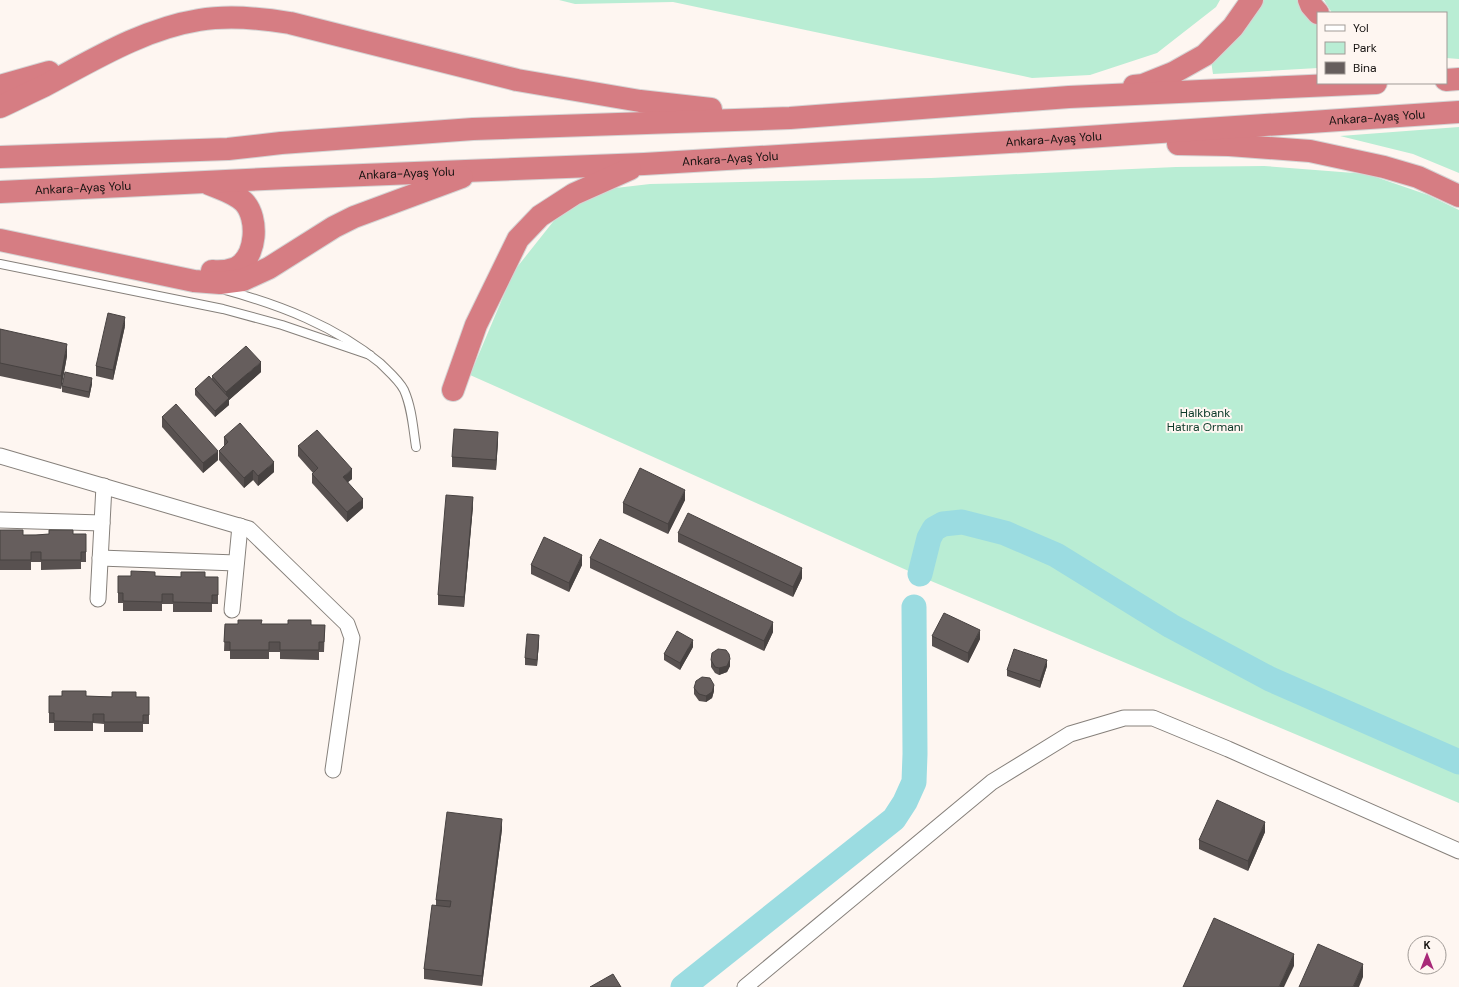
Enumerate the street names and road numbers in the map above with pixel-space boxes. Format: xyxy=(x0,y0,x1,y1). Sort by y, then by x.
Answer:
street label: Ankara-Ayaş Yolu xyxy=(1328,106,1426,129)
street label: Ankara-Ayaş Yolu xyxy=(1005,128,1102,150)
street label: Ankara-Ayaş Yolu xyxy=(682,148,779,170)
street label: Ankara-Ayaş Yolu xyxy=(358,163,455,183)
street label: Ankara-Ayaş Yolu xyxy=(34,178,132,198)

